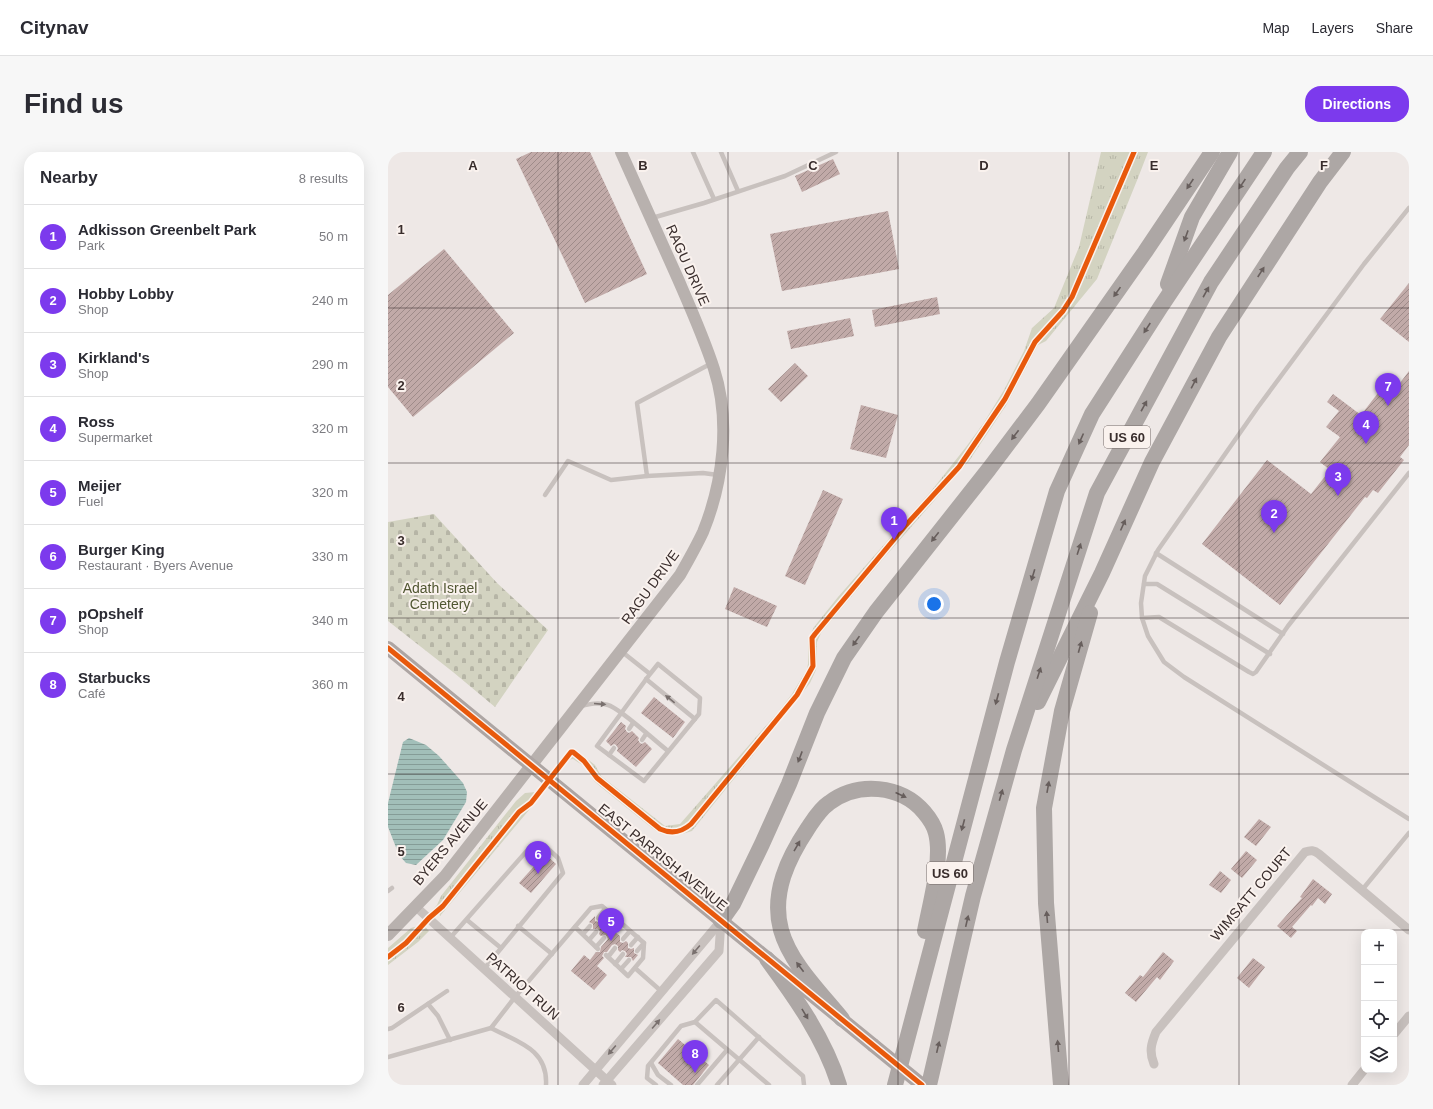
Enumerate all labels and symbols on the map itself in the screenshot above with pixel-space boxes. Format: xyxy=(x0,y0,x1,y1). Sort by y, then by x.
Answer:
text: A xyxy=(468,158,478,173)
text: B xyxy=(638,158,648,173)
text: C xyxy=(808,158,818,173)
text: D xyxy=(979,158,989,173)
text: E xyxy=(1150,158,1159,173)
text: F xyxy=(1320,158,1328,173)
one-way arrow xyxy=(1186,179,1194,190)
one-way arrow xyxy=(1238,179,1246,190)
text: 1 xyxy=(397,222,405,237)
street label: RAGU DRIVE xyxy=(663,222,713,308)
one-way arrow xyxy=(1182,230,1188,242)
one-way arrow xyxy=(1257,267,1265,277)
one-way arrow xyxy=(1113,286,1121,297)
one-way arrow xyxy=(1203,286,1210,297)
one-way arrow xyxy=(1143,323,1151,333)
pin: 7 xyxy=(1375,373,1401,406)
text: 2 xyxy=(397,378,405,393)
one-way arrow xyxy=(1191,378,1197,389)
one-way arrow xyxy=(1141,400,1147,412)
pin: 4 xyxy=(1353,411,1379,444)
road number: US 60 xyxy=(1104,426,1150,448)
one-way arrow xyxy=(1011,429,1019,440)
one-way arrow xyxy=(1078,434,1084,445)
pin: 3 xyxy=(1325,463,1351,496)
pin: 2 xyxy=(1261,500,1287,533)
pin: 1 xyxy=(881,507,907,540)
one-way arrow xyxy=(1121,518,1127,530)
one-way arrow xyxy=(931,532,939,543)
text: 3 xyxy=(397,533,405,548)
one-way arrow xyxy=(1076,542,1082,554)
street label: RAGU DRIVE xyxy=(618,547,682,627)
one-way arrow xyxy=(1030,569,1036,581)
park label: Adath Israel Cemetery xyxy=(403,580,477,612)
your location xyxy=(924,594,944,614)
one-way arrow xyxy=(852,635,860,646)
one-way arrow xyxy=(1077,641,1083,653)
one-way arrow xyxy=(1036,666,1042,678)
text: 4 xyxy=(397,689,405,704)
one-way arrow xyxy=(993,693,999,706)
one-way arrow xyxy=(665,695,676,703)
one-way arrow xyxy=(594,701,606,707)
one-way arrow xyxy=(796,752,802,764)
one-way arrow xyxy=(1045,781,1051,793)
one-way arrow xyxy=(998,789,1004,801)
one-way arrow xyxy=(895,792,907,798)
street label: BYERS AVENUE xyxy=(409,796,491,888)
street label: EAST PARRISH AVENUE xyxy=(595,800,731,914)
one-way arrow xyxy=(960,819,966,831)
one-way arrow xyxy=(794,840,801,852)
pin: 6 xyxy=(525,841,551,874)
text: 5 xyxy=(397,844,405,859)
street label: WIMSATT COURT xyxy=(1207,844,1295,944)
road number: US 60 xyxy=(927,862,973,884)
pin: 5 xyxy=(598,908,624,941)
one-way arrow xyxy=(1044,911,1051,923)
one-way arrow xyxy=(965,914,971,927)
one-way arrow xyxy=(691,945,700,956)
street label: PATRIOT RUN xyxy=(483,949,563,1023)
one-way arrow xyxy=(796,962,804,973)
text: 6 xyxy=(397,1000,405,1015)
one-way arrow xyxy=(801,1008,808,1020)
one-way arrow xyxy=(651,1018,660,1029)
pin: 8 xyxy=(682,1040,708,1073)
one-way arrow xyxy=(1055,1040,1062,1052)
one-way arrow xyxy=(935,1041,941,1053)
one-way arrow xyxy=(607,1044,616,1055)

